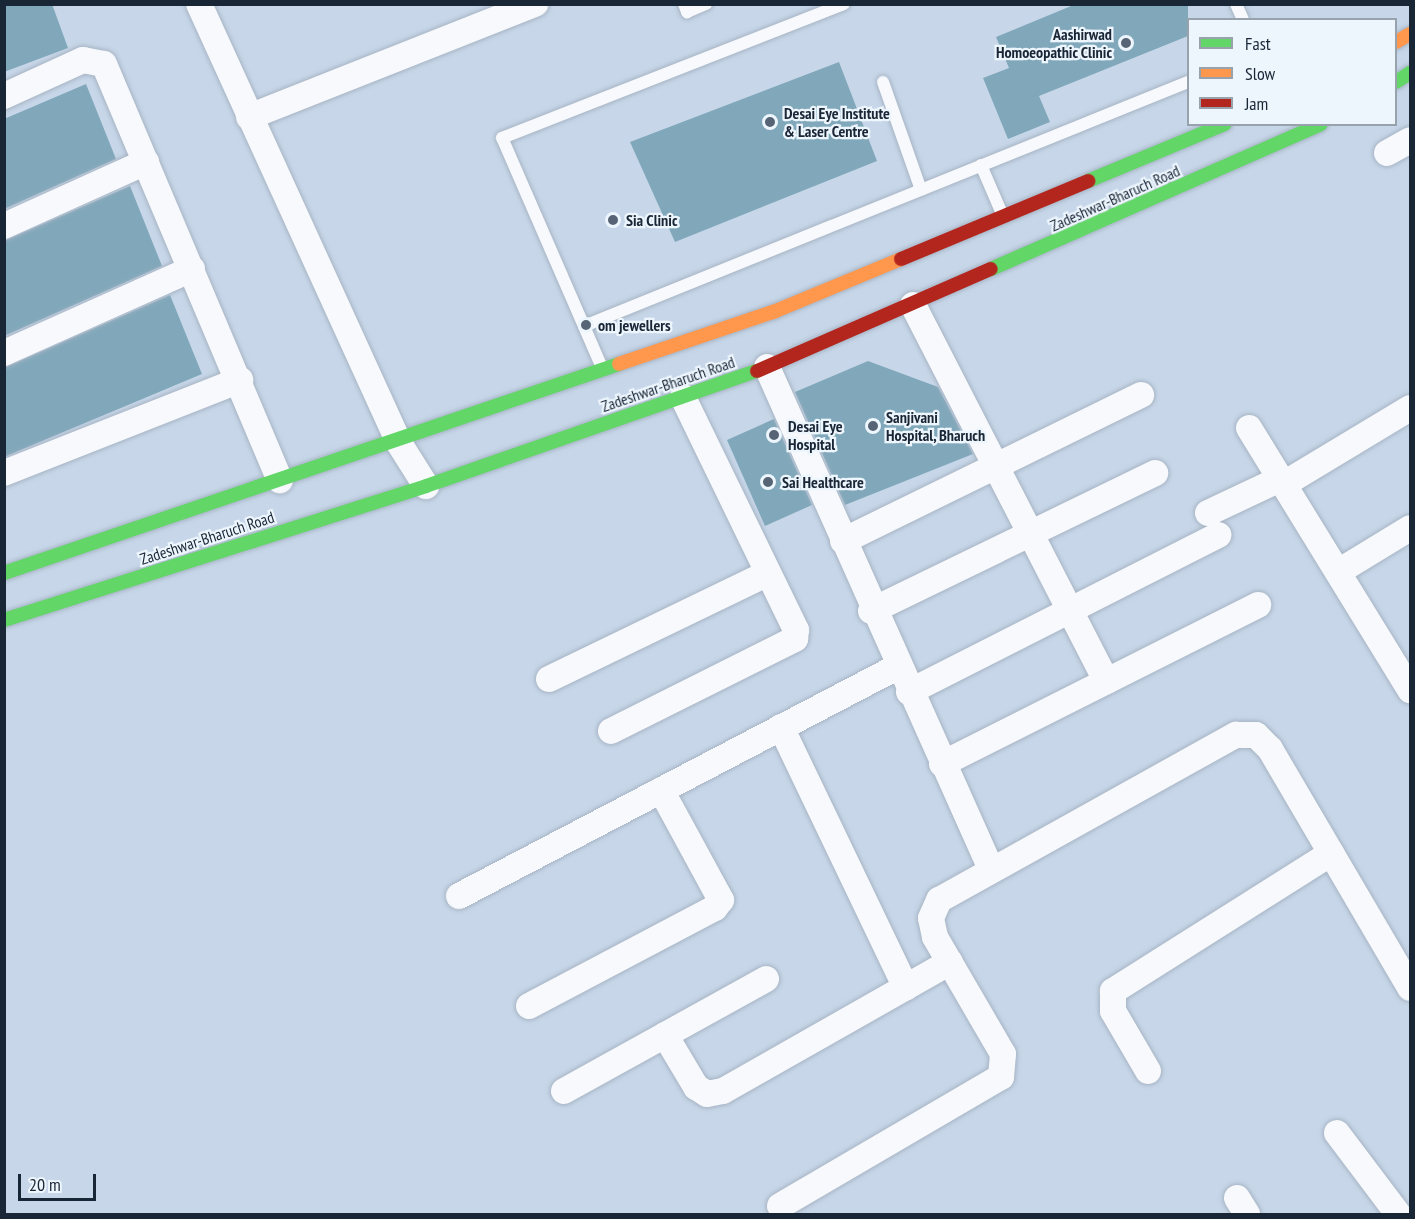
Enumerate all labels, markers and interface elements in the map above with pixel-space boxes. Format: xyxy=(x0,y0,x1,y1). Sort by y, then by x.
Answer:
legend xyxy=(1187,18,1397,126)
place label: Aashirwad Homoeopathic Clinic xyxy=(995,24,1112,62)
text: Fast xyxy=(1245,32,1271,55)
marker: Aashirwad Homoeopathic Clinic xyxy=(1117,34,1135,52)
text: Slow xyxy=(1245,62,1275,85)
text: Jam xyxy=(1245,92,1268,115)
place label: Desai Eye Institute & Laser Centre xyxy=(784,103,890,141)
marker: Desai Eye Institute & Laser Centre xyxy=(761,113,779,131)
street label: Zadeshwar-Bharuch Road xyxy=(1047,161,1183,235)
place label: Sia Clinic xyxy=(626,210,678,230)
marker: Sia Clinic xyxy=(604,211,622,229)
place label: om jewellers xyxy=(598,315,671,335)
marker: om jewellers xyxy=(579,318,593,332)
street label: Zadeshwar-Bharuch Road xyxy=(599,352,737,416)
place label: Sanjivani Hospital, Bharuch xyxy=(886,407,986,445)
place label: Desai Eye Hospital xyxy=(788,416,843,454)
marker: Sanjivani Hospital, Bharuch xyxy=(864,417,882,435)
marker: Desai Eye Hospital xyxy=(765,426,783,444)
place label: Sai Healthcare xyxy=(782,472,864,492)
marker: Sai Healthcare xyxy=(759,473,777,491)
street label: Zadeshwar-Bharuch Road xyxy=(138,507,276,569)
scale bar xyxy=(21,1162,99,1200)
text: 20 m xyxy=(29,1173,61,1196)

